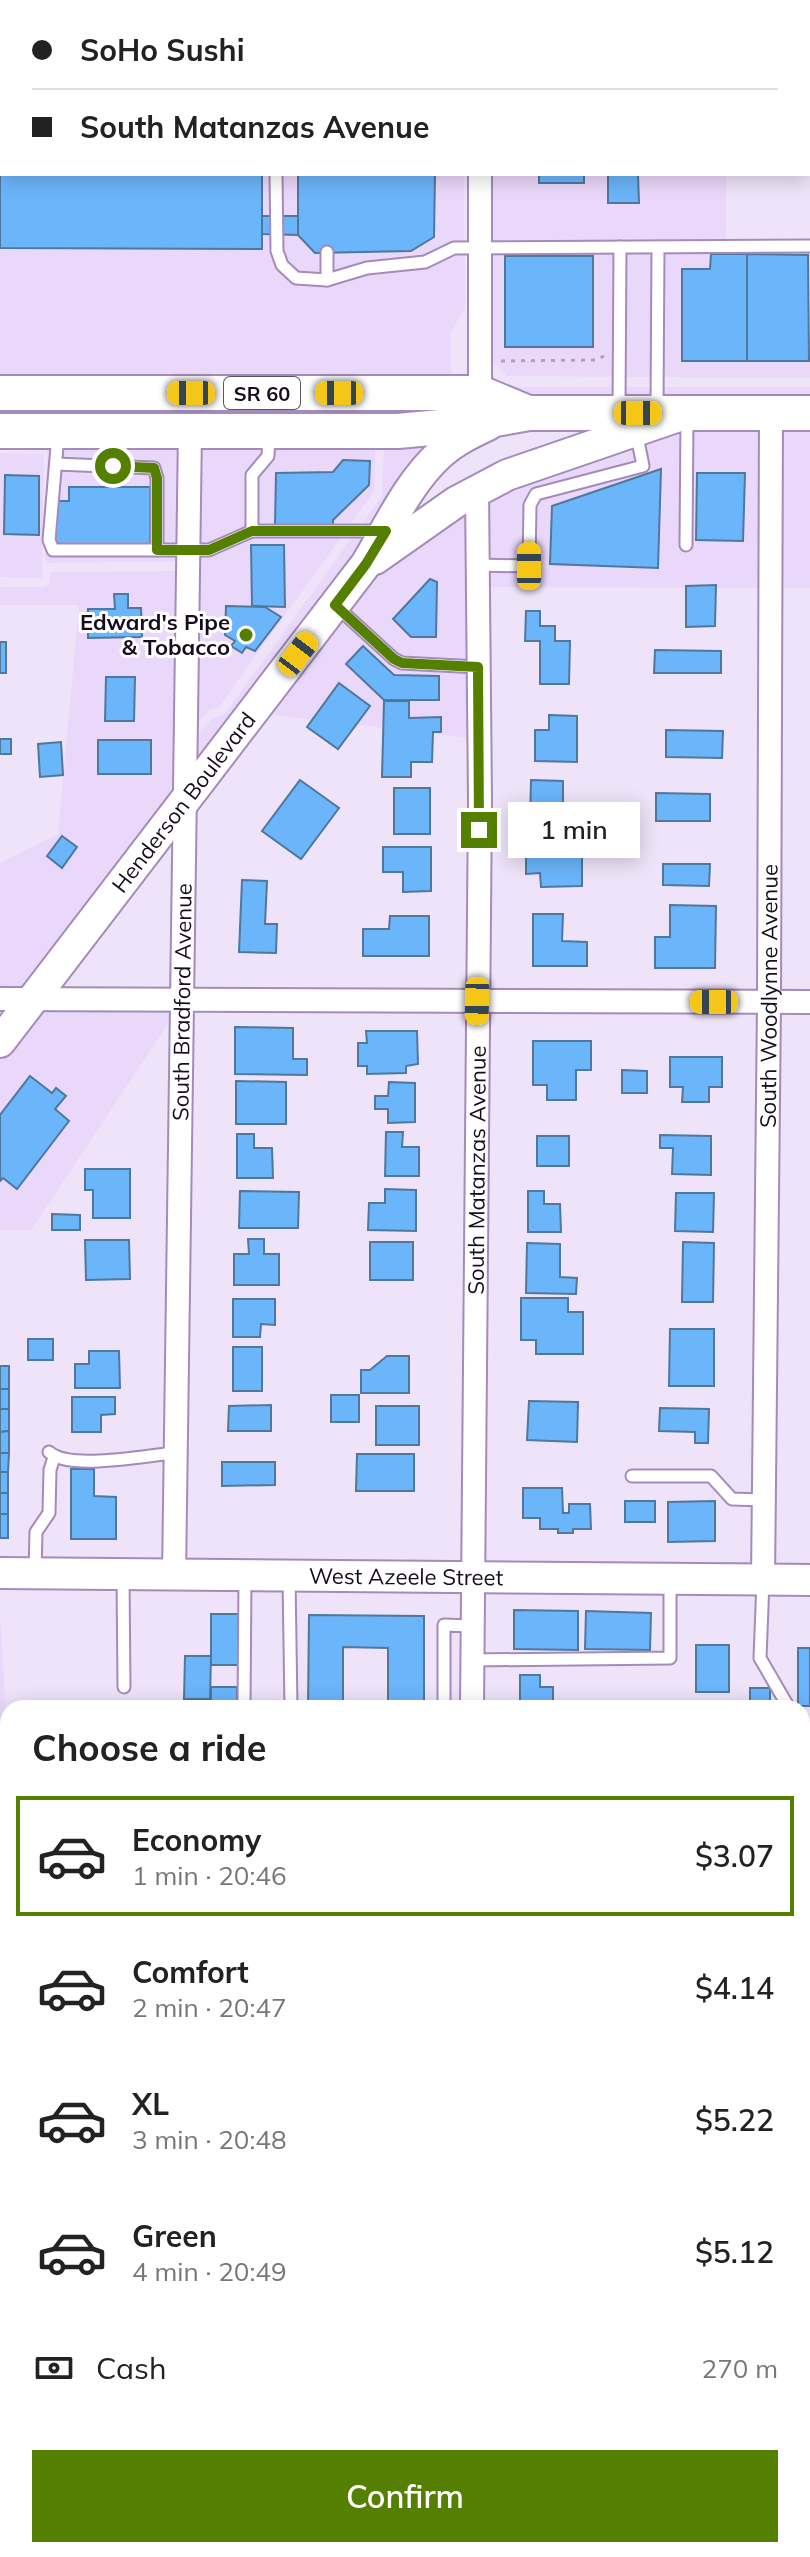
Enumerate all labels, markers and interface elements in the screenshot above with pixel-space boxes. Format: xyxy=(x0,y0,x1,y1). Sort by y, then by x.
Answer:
text: SoHo Sushi xyxy=(80,31,245,69)
text: South Matanzas Avenue xyxy=(80,108,429,146)
road number: SR 60 xyxy=(224,377,300,409)
car xyxy=(167,381,215,405)
car xyxy=(315,381,363,405)
car xyxy=(614,401,662,425)
route start xyxy=(95,448,131,484)
car xyxy=(517,542,541,590)
place label: Edward's Pipe & Tobacco xyxy=(80,608,230,661)
marker: Edward's Pipe & Tobacco xyxy=(237,626,255,644)
car xyxy=(274,628,322,680)
street label: Henderson Boulevard xyxy=(106,706,262,898)
callout: 1 min xyxy=(507,802,639,858)
route end xyxy=(461,812,497,848)
text: 1 min xyxy=(540,813,608,846)
street label: South Woodlynne Avenue xyxy=(754,864,783,1128)
street label: South Bradford Avenue xyxy=(166,883,198,1121)
car xyxy=(465,977,489,1025)
car xyxy=(690,990,738,1014)
street label: South Matanzas Avenue xyxy=(462,1045,492,1295)
street label: West Azeele Street xyxy=(309,1562,504,1591)
text: Choose a ride xyxy=(32,1725,266,1770)
icon: car xyxy=(36,1820,108,1892)
text: Economy xyxy=(132,1821,261,1859)
text: $3.07 xyxy=(695,1837,774,1875)
text: 1 min · 20:46 xyxy=(132,1859,287,1892)
icon: car xyxy=(36,1952,108,2024)
text: Comfort xyxy=(132,1953,249,1991)
text: $4.14 xyxy=(695,1969,774,2007)
text: 2 min · 20:47 xyxy=(132,1991,287,2024)
icon: car xyxy=(36,2084,108,2156)
text: XL xyxy=(132,2085,169,2123)
text: $5.22 xyxy=(695,2101,774,2139)
text: 3 min · 20:48 xyxy=(132,2123,287,2156)
icon: car xyxy=(36,2216,108,2288)
text: Green xyxy=(132,2217,217,2255)
text: $5.12 xyxy=(695,2233,774,2271)
text: 4 min · 20:49 xyxy=(132,2255,287,2288)
icon: cash xyxy=(32,2346,76,2390)
text: Cash xyxy=(96,2349,167,2387)
text: 270 m xyxy=(702,2352,778,2385)
button: Confirm xyxy=(32,2450,778,2542)

